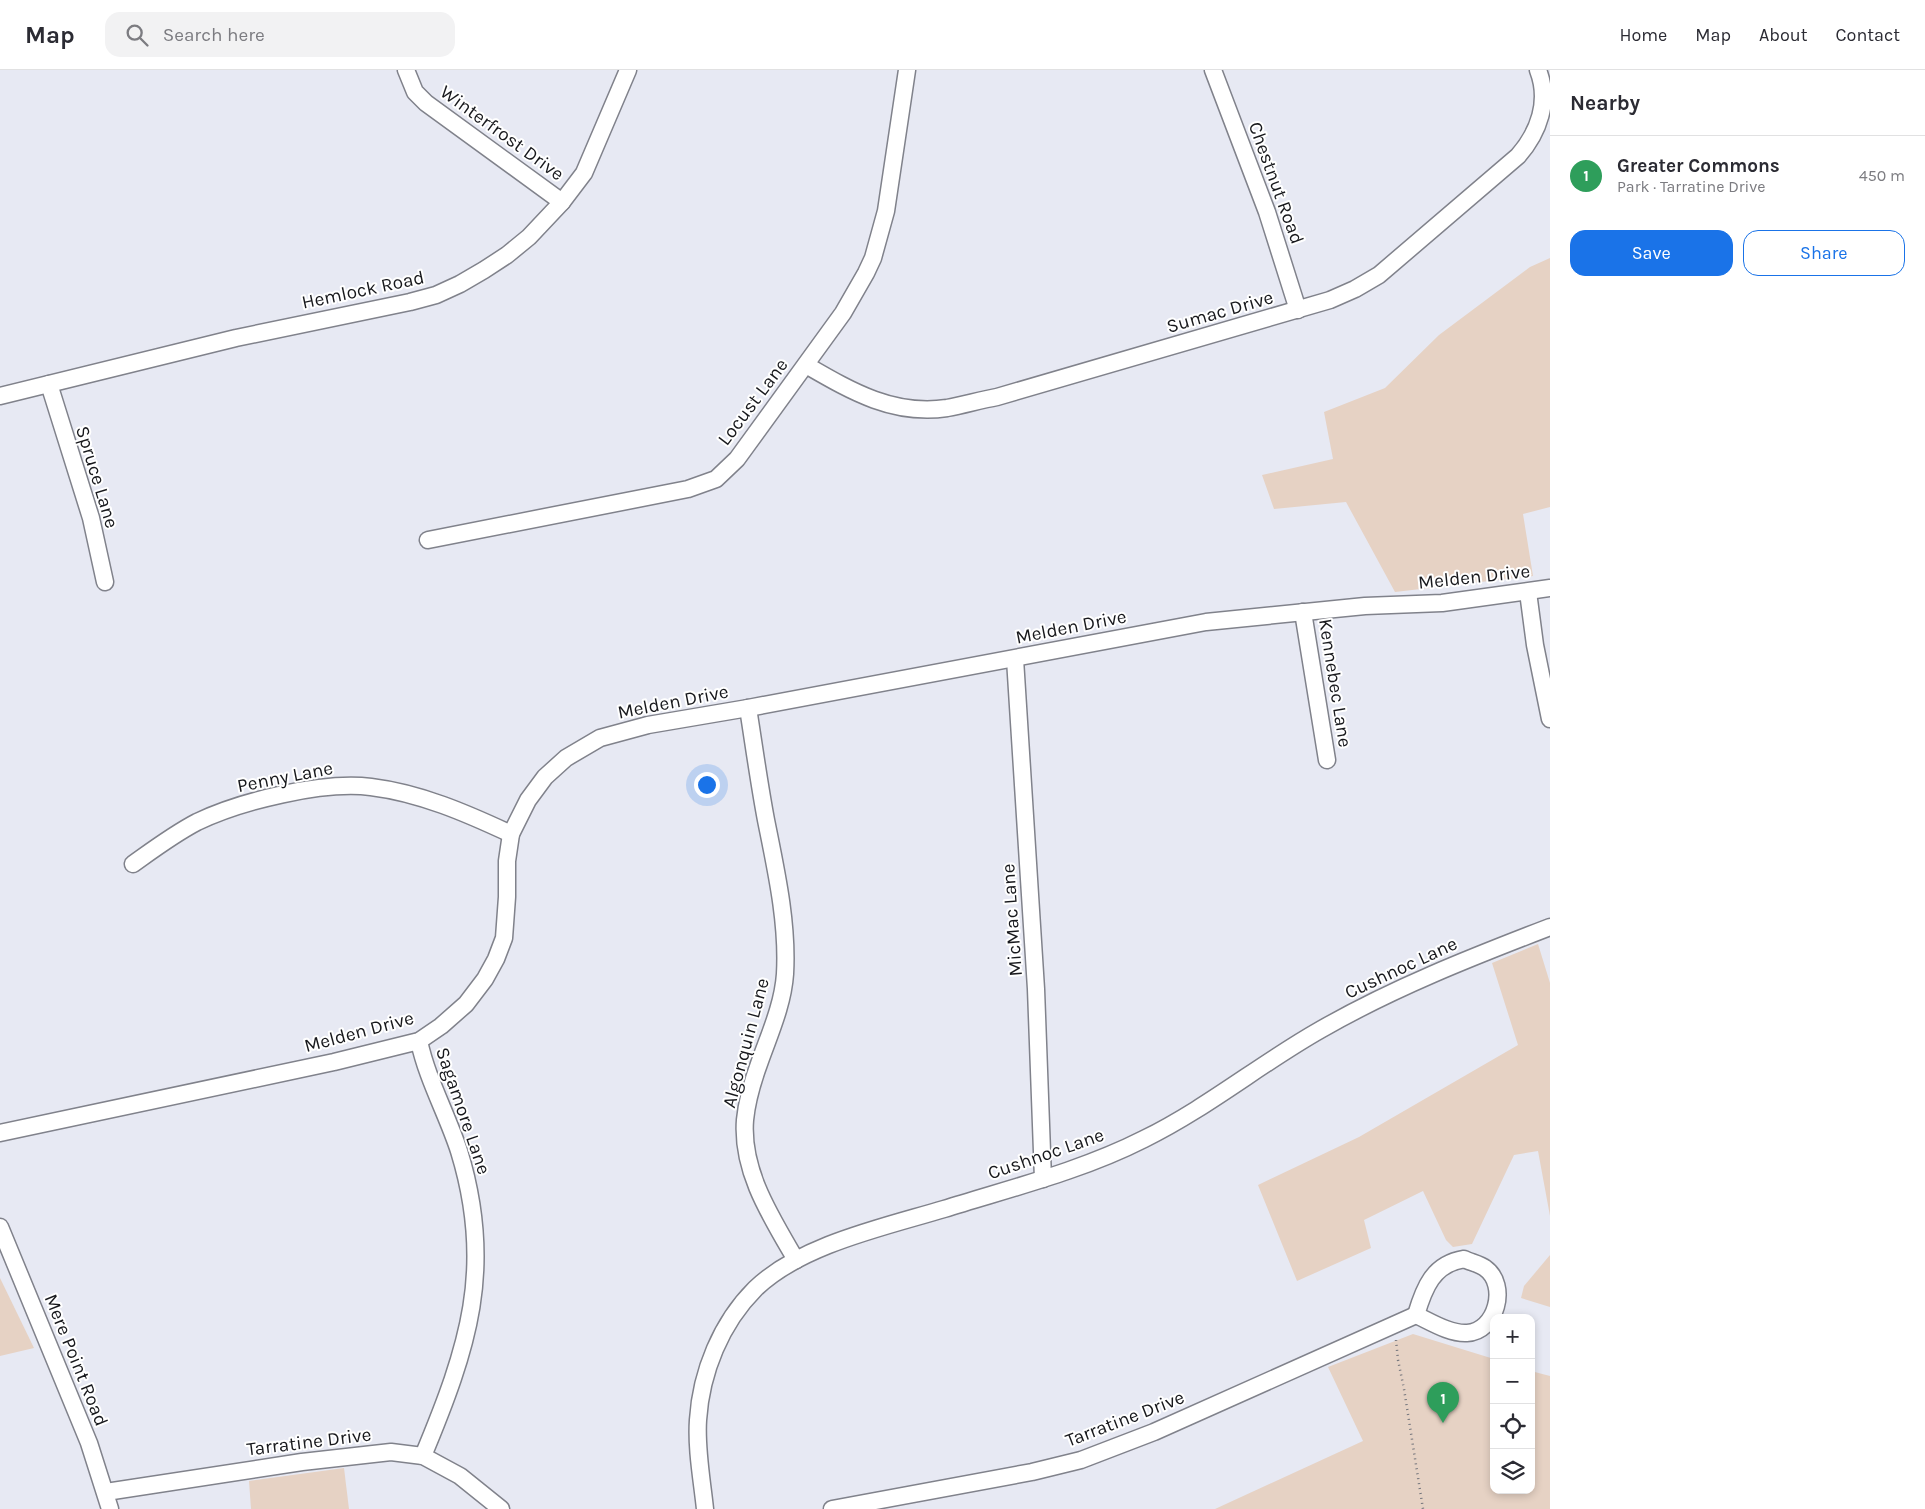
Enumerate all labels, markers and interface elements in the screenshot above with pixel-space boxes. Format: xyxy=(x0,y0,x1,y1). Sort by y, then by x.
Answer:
search box xyxy=(105,12,455,57)
text: Map xyxy=(25,21,75,49)
icon: search xyxy=(123,21,151,49)
text: Search here xyxy=(163,24,265,46)
text: Home xyxy=(1619,24,1667,46)
text: Map xyxy=(1695,24,1731,46)
text: About xyxy=(1759,24,1808,46)
text: Contact xyxy=(1836,24,1900,46)
street label: Winterfrost Drive xyxy=(436,81,568,185)
text: Nearby xyxy=(1570,91,1640,115)
street label: Chestnut Road xyxy=(1244,119,1308,247)
text: Greater Commons xyxy=(1617,155,1780,177)
text: 1 xyxy=(1583,166,1589,185)
text: 450 m xyxy=(1859,166,1905,185)
text: Park · Tarratine Drive xyxy=(1617,177,1766,196)
button: Save xyxy=(1570,230,1733,276)
button: Share xyxy=(1743,230,1905,276)
street label: Hemlock Road xyxy=(300,266,426,314)
street label: Sumac Drive xyxy=(1164,286,1276,338)
street label: Locust Lane xyxy=(713,354,793,450)
street label: Spruce Lane xyxy=(71,423,123,531)
street label: Melden Drive xyxy=(1417,560,1531,594)
street label: Melden Drive xyxy=(1014,605,1128,649)
street label: Kennebec Lane xyxy=(1314,617,1356,749)
street label: Melden Drive xyxy=(616,680,730,724)
street label: Penny Lane xyxy=(235,757,335,797)
your location xyxy=(694,772,720,798)
street label: MicMac Lane xyxy=(997,863,1027,977)
street label: Cushnoc Lane xyxy=(1341,932,1461,1004)
street label: Algonquin Lane xyxy=(718,976,774,1110)
street label: Melden Drive xyxy=(302,1007,416,1057)
street label: Sagamore Lane xyxy=(431,1045,495,1177)
street label: Cushnoc Lane xyxy=(985,1124,1107,1184)
street label: Mere Point Road xyxy=(39,1291,113,1429)
map controls xyxy=(1490,1314,1535,1494)
button: + xyxy=(1490,1314,1535,1359)
button: − xyxy=(1490,1359,1535,1404)
pin: 1 xyxy=(1427,1382,1459,1423)
street label: Tarratine Drive xyxy=(1063,1386,1187,1452)
button: locate xyxy=(1490,1404,1535,1449)
street label: Tarratine Drive xyxy=(245,1423,373,1461)
button: layers xyxy=(1490,1449,1535,1494)

